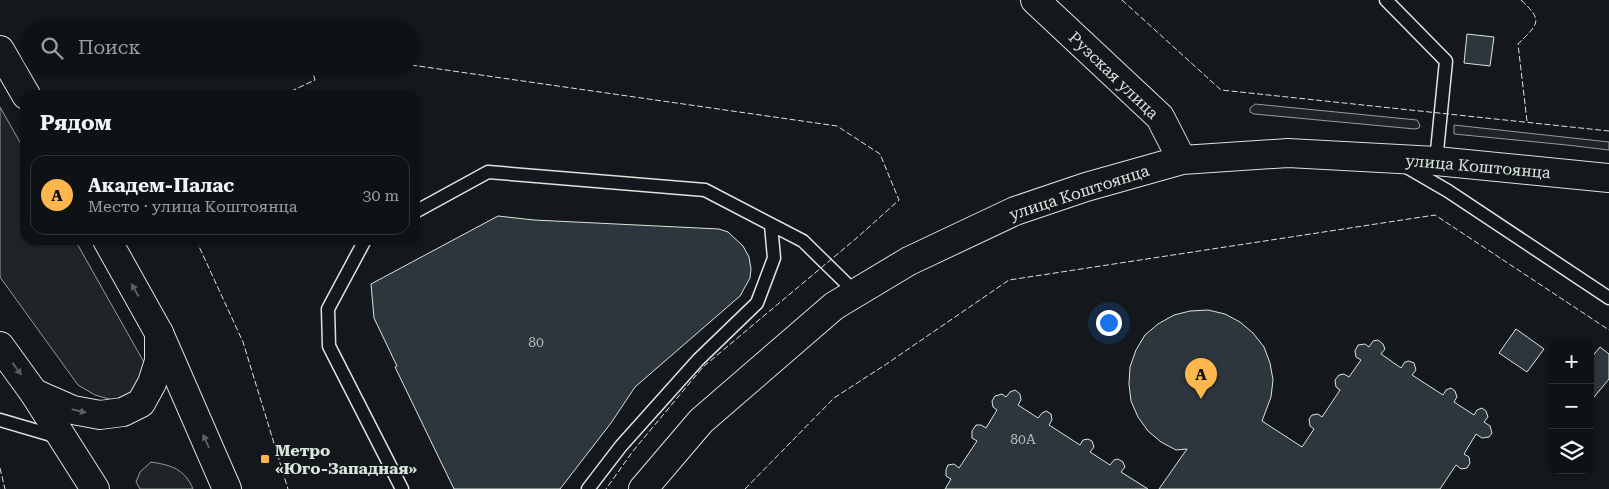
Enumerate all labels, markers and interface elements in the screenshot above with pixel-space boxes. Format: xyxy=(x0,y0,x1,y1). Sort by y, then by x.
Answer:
search box xyxy=(20,20,420,75)
street label: Рузская улица xyxy=(1065,28,1163,123)
icon: search xyxy=(38,34,66,62)
text: Поиск xyxy=(78,36,141,59)
text: Рядом xyxy=(40,111,112,135)
street label: улица Коштоянца xyxy=(1405,151,1552,182)
street label: улица Коштоянца xyxy=(1007,161,1152,224)
text: Академ-Палас xyxy=(88,174,234,197)
text: A xyxy=(51,186,63,205)
text: 30 m xyxy=(362,186,399,205)
text: Место · улица Коштоянца xyxy=(88,197,298,216)
one-way arrow xyxy=(131,283,139,297)
your location xyxy=(1096,310,1122,336)
house number: 80 xyxy=(528,334,544,350)
map controls xyxy=(1549,339,1594,474)
button: + xyxy=(1549,339,1594,384)
pin: A xyxy=(1185,358,1217,399)
one-way arrow xyxy=(12,363,22,376)
button: − xyxy=(1549,384,1594,429)
one-way arrow xyxy=(72,407,87,415)
button: layers xyxy=(1549,429,1594,474)
house number: 80А xyxy=(1010,431,1036,447)
one-way arrow xyxy=(202,434,210,448)
place label: Метро «Юго-Западная» xyxy=(275,441,418,478)
marker: Метро «Юго-Западная» xyxy=(259,453,271,465)

